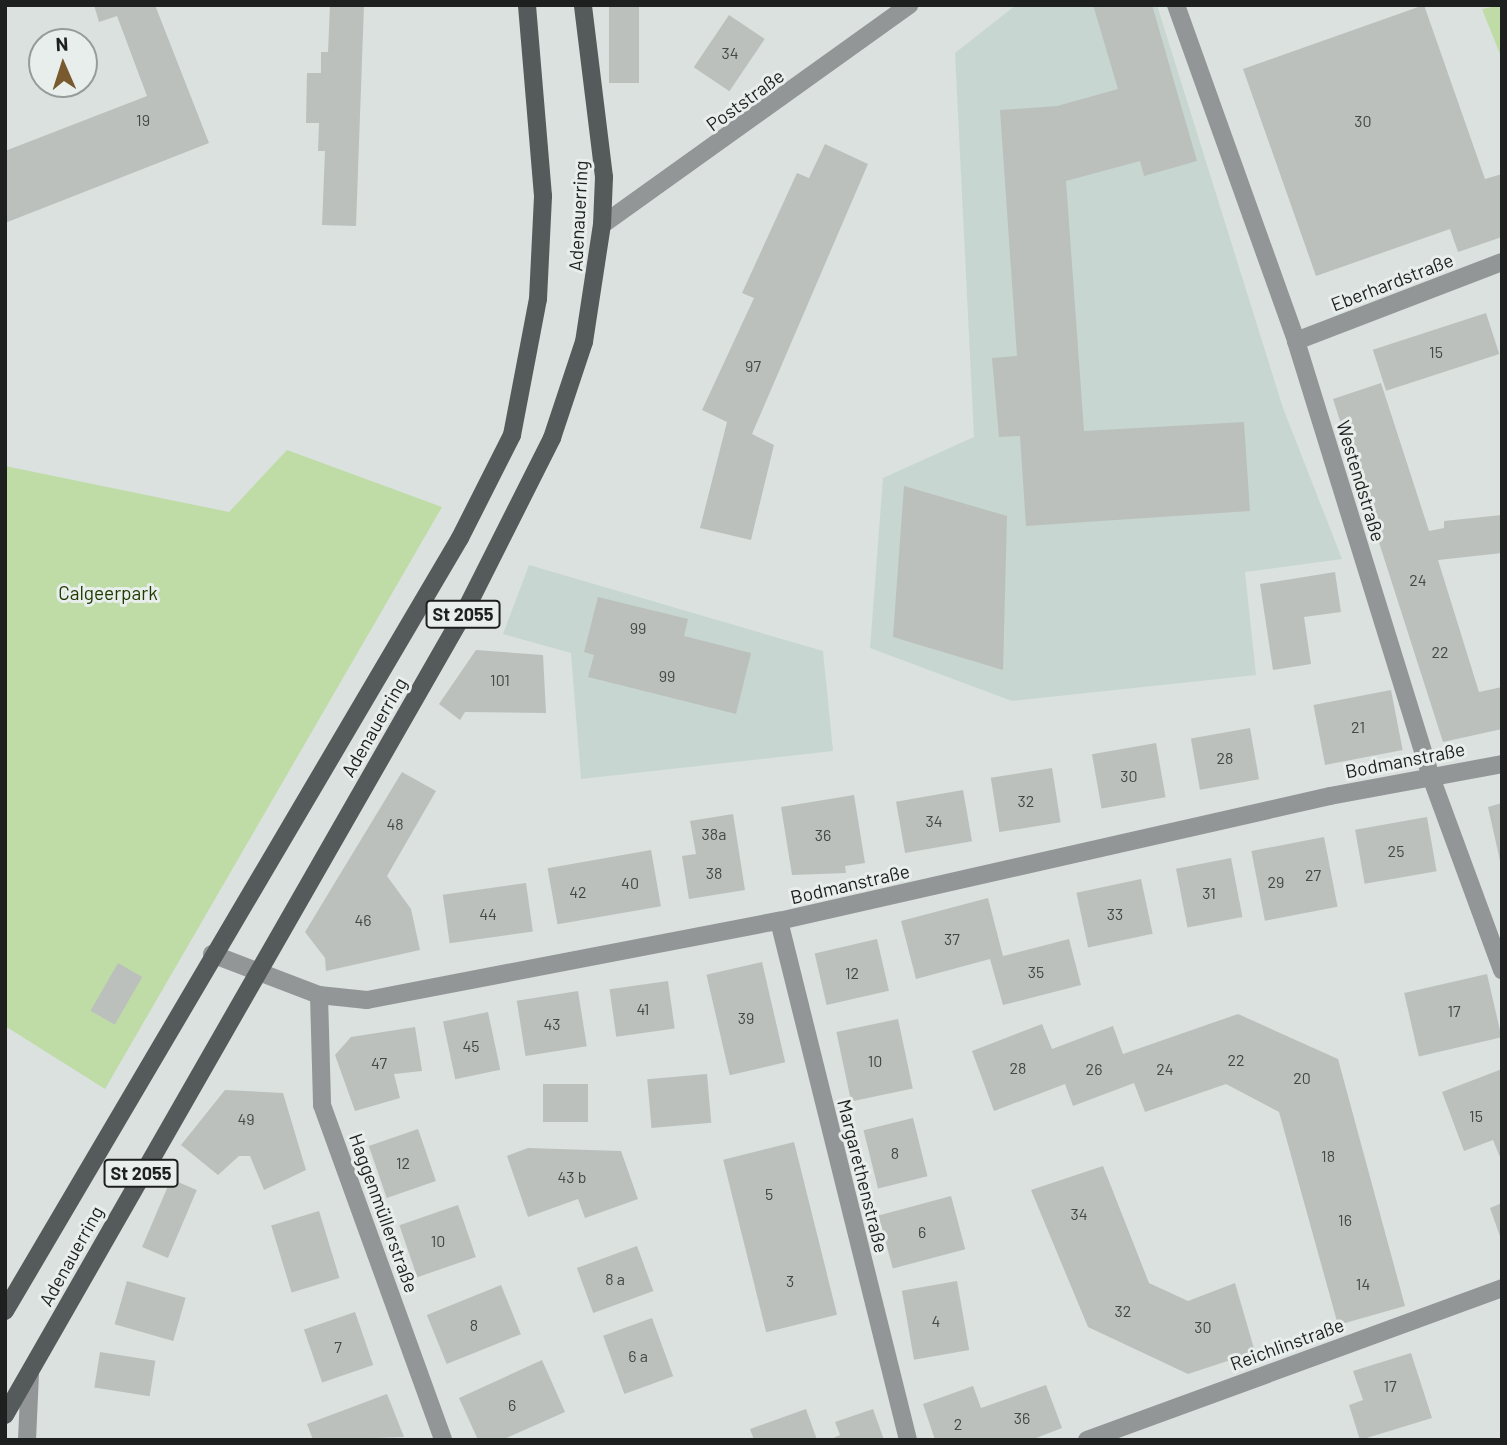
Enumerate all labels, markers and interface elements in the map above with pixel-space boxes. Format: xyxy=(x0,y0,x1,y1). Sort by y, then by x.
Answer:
north arrow xyxy=(28,28,98,98)
text: N xyxy=(55,32,69,55)
house number: 34 xyxy=(721,43,739,63)
street label: Poststraße xyxy=(702,64,788,136)
house number: 19 xyxy=(136,110,150,130)
house number: 30 xyxy=(1354,111,1372,131)
street label: Adenauerring xyxy=(564,160,592,272)
street label: Eberhardstraße xyxy=(1328,248,1456,316)
house number: 15 xyxy=(1429,342,1443,362)
house number: 97 xyxy=(745,356,761,376)
street label: Westendstraße xyxy=(1332,418,1390,544)
house number: 24 xyxy=(1409,570,1427,590)
park label: Calgeerpark xyxy=(58,582,158,604)
road number: St 2055 xyxy=(424,600,502,628)
house number: 99 xyxy=(630,618,646,638)
house number: 22 xyxy=(1431,642,1449,662)
house number: 99 xyxy=(659,666,675,686)
house number: 101 xyxy=(490,670,510,690)
street label: Adenauerring xyxy=(336,673,412,781)
house number: 21 xyxy=(1351,717,1365,737)
street label: Bodmanstraße xyxy=(1343,737,1467,783)
house number: 28 xyxy=(1217,748,1233,768)
house number: 30 xyxy=(1120,766,1138,786)
house number: 32 xyxy=(1018,791,1034,811)
house number: 34 xyxy=(925,811,943,831)
house number: 48 xyxy=(386,814,404,834)
house number: 38a xyxy=(702,824,726,844)
house number: 36 xyxy=(815,825,831,845)
house number: 25 xyxy=(1388,841,1404,861)
street label: Bodmanstraße xyxy=(788,859,912,909)
house number: 38 xyxy=(706,863,722,883)
house number: 27 xyxy=(1305,865,1321,885)
house number: 29 xyxy=(1268,872,1284,892)
house number: 40 xyxy=(621,873,639,893)
house number: 42 xyxy=(569,882,587,902)
house number: 31 xyxy=(1202,883,1216,903)
house number: 44 xyxy=(479,904,497,924)
house number: 33 xyxy=(1107,904,1123,924)
house number: 46 xyxy=(354,910,372,930)
house number: 37 xyxy=(944,929,960,949)
house number: 35 xyxy=(1028,962,1044,982)
house number: 12 xyxy=(845,963,859,983)
house number: 41 xyxy=(637,999,649,1019)
house number: 17 xyxy=(1447,1001,1461,1021)
house number: 39 xyxy=(738,1008,754,1028)
house number: 43 xyxy=(543,1014,561,1034)
house number: 45 xyxy=(462,1036,480,1056)
house number: 22 xyxy=(1227,1050,1245,1070)
house number: 10 xyxy=(868,1051,882,1071)
house number: 47 xyxy=(371,1053,387,1073)
house number: 28 xyxy=(1010,1058,1026,1078)
house number: 26 xyxy=(1086,1059,1102,1079)
house number: 24 xyxy=(1156,1059,1174,1079)
house number: 20 xyxy=(1293,1068,1311,1088)
street label: Margarethenstraße xyxy=(833,1097,893,1255)
house number: 15 xyxy=(1469,1106,1483,1126)
house number: 49 xyxy=(237,1109,255,1129)
street label: Haggenmüllerstraße xyxy=(345,1130,423,1296)
house number: 8 xyxy=(891,1143,899,1163)
house number: 18 xyxy=(1321,1146,1335,1166)
house number: 12 xyxy=(396,1153,410,1173)
road number: St 2055 xyxy=(102,1158,180,1188)
house number: 43 b xyxy=(558,1167,586,1187)
house number: 5 xyxy=(765,1184,773,1204)
street label: Adenauerring xyxy=(34,1202,108,1310)
house number: 34 xyxy=(1070,1204,1088,1224)
house number: 16 xyxy=(1338,1210,1352,1230)
house number: 6 xyxy=(918,1222,926,1242)
house number: 10 xyxy=(431,1231,445,1251)
house number: 8 a xyxy=(605,1269,625,1289)
house number: 3 xyxy=(786,1271,794,1291)
house number: 14 xyxy=(1356,1274,1370,1294)
house number: 32 xyxy=(1115,1301,1131,1321)
house number: 4 xyxy=(932,1311,940,1331)
street label: Reichlinstraße xyxy=(1227,1313,1347,1375)
house number: 8 xyxy=(470,1315,478,1335)
house number: 30 xyxy=(1194,1317,1212,1337)
house number: 7 xyxy=(334,1337,342,1357)
house number: 6 a xyxy=(628,1346,648,1366)
house number: 17 xyxy=(1383,1376,1397,1396)
house number: 6 xyxy=(508,1395,516,1415)
house number: 36 xyxy=(1014,1408,1030,1428)
house number: 2 xyxy=(954,1414,962,1434)

